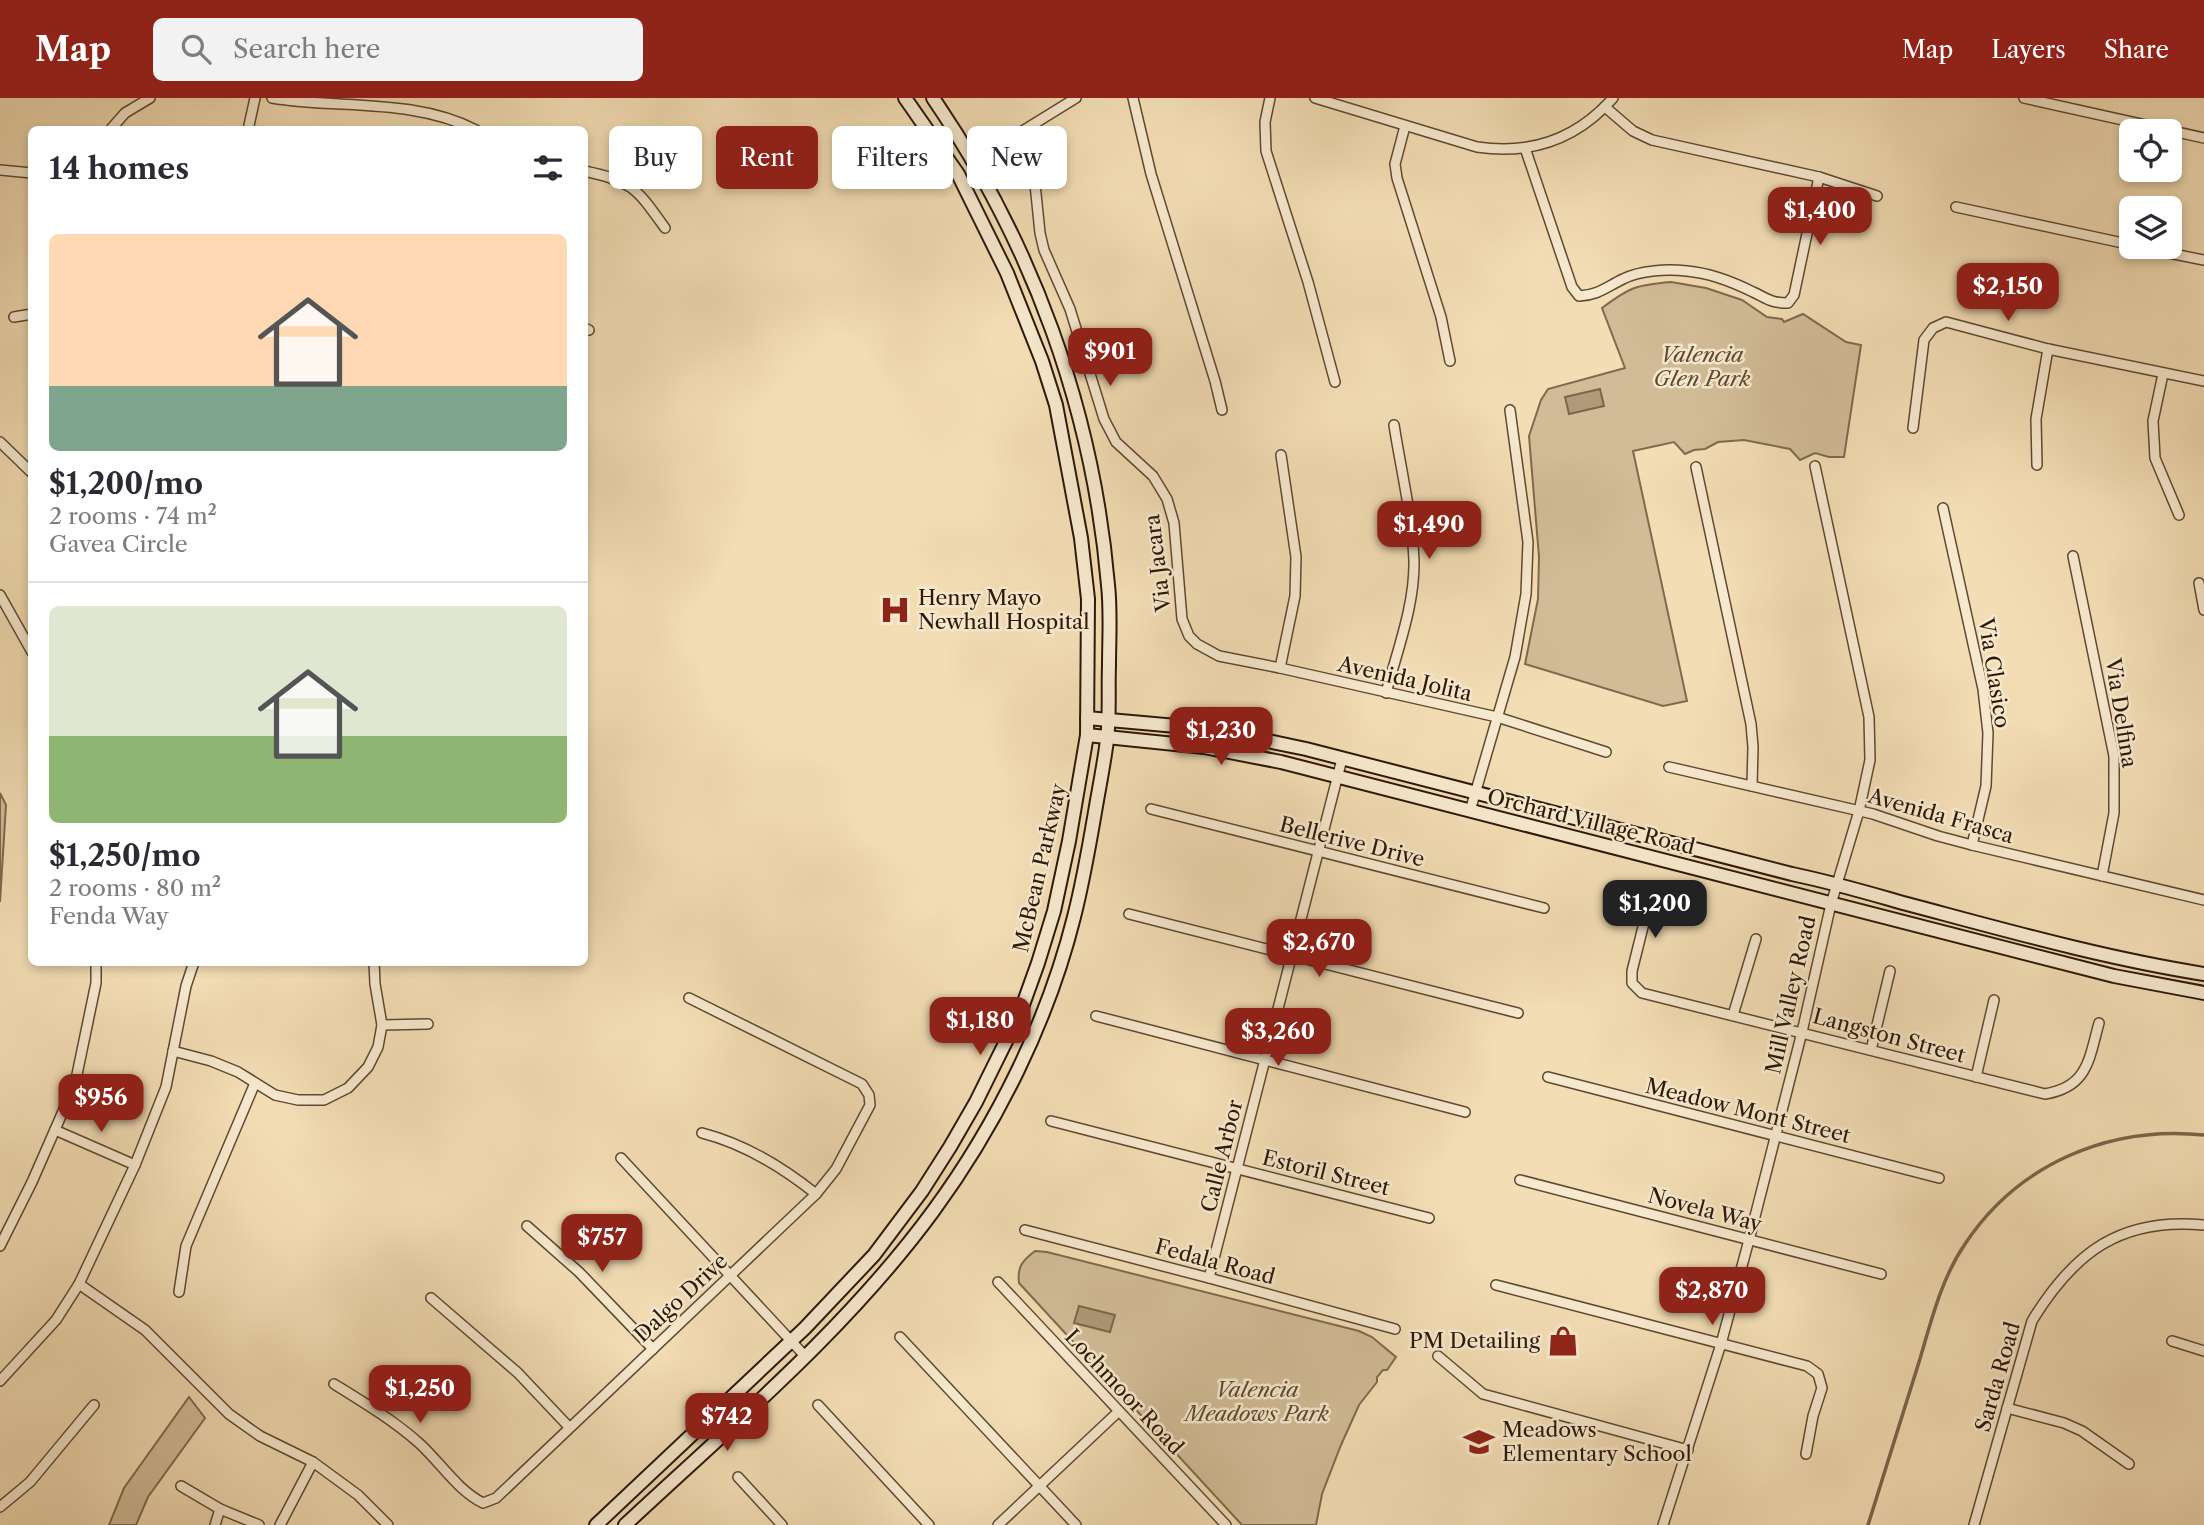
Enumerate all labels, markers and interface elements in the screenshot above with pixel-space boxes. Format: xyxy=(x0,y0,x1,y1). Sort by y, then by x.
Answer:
search box xyxy=(153,18,643,81)
text: Map xyxy=(35,29,111,70)
icon: search xyxy=(177,30,215,68)
text: Search here xyxy=(233,33,380,65)
text: Map xyxy=(1902,35,1953,64)
text: Layers xyxy=(1991,35,2066,64)
text: Share xyxy=(2104,35,2169,64)
map controls xyxy=(2119,119,2182,259)
button: locate xyxy=(2119,119,2182,182)
chip: Buy xyxy=(609,126,702,189)
chip: Rent xyxy=(716,126,818,189)
chip: Filters xyxy=(832,126,953,189)
chip: New xyxy=(967,126,1067,189)
icon: filters xyxy=(529,149,567,187)
text: 14 homes xyxy=(49,150,189,187)
pin: $1,400 xyxy=(1763,188,1877,247)
text: $1,400 xyxy=(1784,196,1856,224)
button: layers xyxy=(2119,196,2182,259)
pin: $2,150 xyxy=(1951,264,2065,323)
text: $2,150 xyxy=(1973,272,2043,300)
icon: home xyxy=(245,279,371,405)
pin: $901 xyxy=(1069,328,1151,388)
text: $901 xyxy=(1084,337,1136,365)
park label: Valencia Glen Park xyxy=(1654,342,1750,391)
text: $1,200/mo xyxy=(49,465,203,502)
text: 2 rooms · 74 m² xyxy=(49,502,217,530)
pin: $1,490 xyxy=(1372,502,1486,561)
text: $1,490 xyxy=(1393,510,1465,538)
street label: Via Jacara xyxy=(1139,512,1176,614)
text: Gavea Circle xyxy=(49,530,188,558)
place label: Henry Mayo Newhall Hospital xyxy=(918,585,1089,634)
hospital icon: Henry Mayo Newhall Hospital xyxy=(878,593,912,627)
street label: Via Clasico xyxy=(1973,615,2016,730)
icon: home xyxy=(245,651,371,777)
street label: Avenida Jolita xyxy=(1335,651,1475,706)
street label: Via Delfina xyxy=(2100,655,2143,770)
pin: $1,230 xyxy=(1164,708,1278,767)
text: $1,230 xyxy=(1186,716,1256,744)
street label: McBean Parkway xyxy=(1008,781,1071,955)
street label: Avenida Frasca xyxy=(1865,783,2018,848)
street label: Orchard Village Road xyxy=(1485,784,1698,859)
street label: Bellerive Drive xyxy=(1277,811,1427,872)
text: $1,250/mo xyxy=(49,837,201,874)
text: 2 rooms · 80 m² xyxy=(49,874,221,902)
pin: $1,200 xyxy=(1598,880,1712,940)
text: $1,200 xyxy=(1619,889,1691,917)
text: Fenda Way xyxy=(49,902,169,930)
street label: Mill Valley Road xyxy=(1760,913,1821,1076)
pin: $2,670 xyxy=(1262,920,1376,979)
text: $2,670 xyxy=(1283,928,1355,956)
pin: $1,180 xyxy=(923,998,1037,1057)
street label: Langston Street xyxy=(1810,1003,1969,1068)
text: $1,180 xyxy=(946,1006,1014,1034)
pin: $3,260 xyxy=(1221,1009,1335,1068)
text: $3,260 xyxy=(1241,1017,1315,1045)
street label: Meadow Mont Street xyxy=(1643,1073,1854,1148)
pin: $956 xyxy=(60,1074,142,1134)
text: $956 xyxy=(74,1083,128,1111)
street label: Calle Arbor xyxy=(1195,1097,1248,1215)
street label: Estoril Street xyxy=(1260,1145,1393,1201)
street label: Novela Way xyxy=(1645,1182,1765,1237)
pin: $757 xyxy=(561,1214,643,1274)
text: $757 xyxy=(577,1223,627,1251)
street label: Fedala Road xyxy=(1152,1234,1278,1290)
street label: Dalgo Drive xyxy=(629,1248,732,1347)
pin: $2,870 xyxy=(1655,1268,1769,1327)
text: $2,870 xyxy=(1675,1276,1749,1304)
street label: Sarda Road xyxy=(1970,1319,2025,1435)
street label: Lochmoor Road xyxy=(1060,1324,1189,1460)
shop icon: PM Detailing xyxy=(1546,1324,1580,1358)
place label: PM Detailing xyxy=(1409,1328,1541,1353)
pin: $1,250 xyxy=(363,1366,477,1425)
text: $1,250 xyxy=(385,1374,455,1402)
park label: Valencia Meadows Park xyxy=(1182,1377,1329,1426)
pin: $742 xyxy=(686,1394,768,1453)
text: $742 xyxy=(701,1402,753,1430)
place label: Meadows Elementary School xyxy=(1502,1417,1692,1466)
school or university icon: Meadows Elementary School xyxy=(1462,1425,1496,1459)

